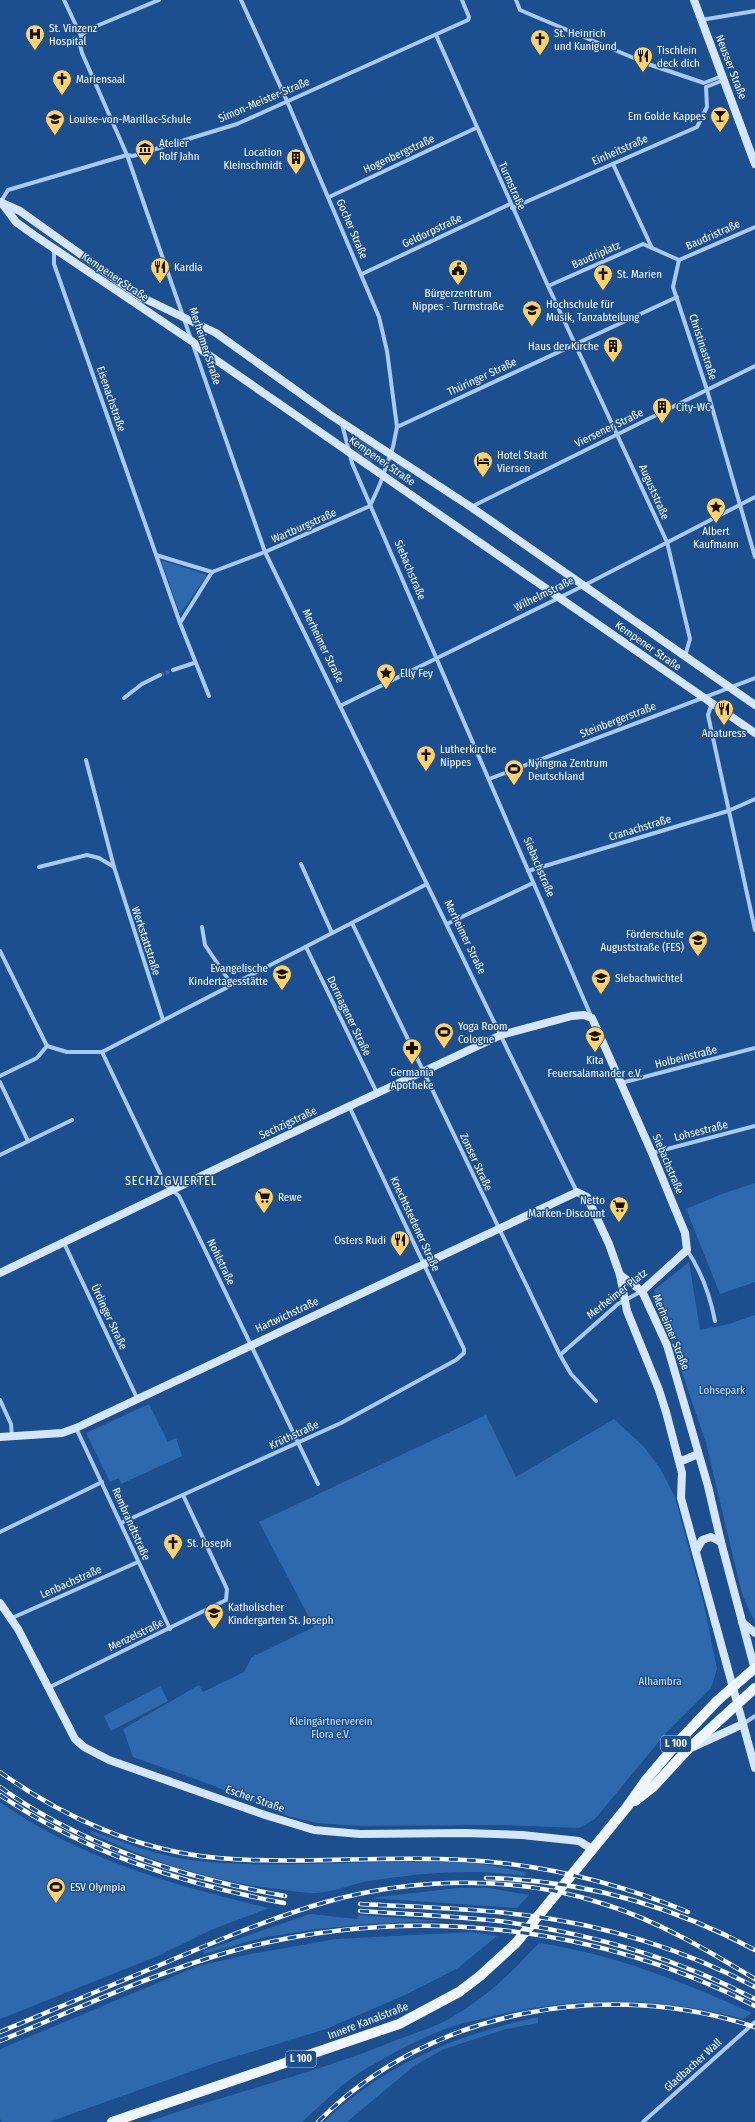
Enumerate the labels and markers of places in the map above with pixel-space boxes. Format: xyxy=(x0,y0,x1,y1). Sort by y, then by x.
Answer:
place label: St. Vinzenz Hospital xyxy=(49,22,98,48)
hospital icon: St. Vinzenz Hospital xyxy=(24,23,46,51)
place label: St. Heinrich und Kunigund xyxy=(554,27,617,53)
church icon: St. Heinrich und Kunigund xyxy=(529,28,551,56)
place label: Tischlein deck dich xyxy=(657,44,700,70)
restaurant icon: Tischlein deck dich xyxy=(632,45,654,73)
church icon: Mariensaal xyxy=(51,68,73,96)
place label: Mariensaal xyxy=(76,73,125,86)
bar icon: Em Golde Kappes xyxy=(709,105,731,133)
school or university icon: Louise-von-Marillac-Schule xyxy=(44,108,66,136)
place label: Em Golde Kappes xyxy=(628,110,706,123)
place label: Louise-von-Marillac-Schule xyxy=(69,113,191,126)
place label: Atelier Rolf Jahn xyxy=(159,137,199,163)
museum icon: Atelier Rolf Jahn xyxy=(134,138,156,166)
place label: Location Kleinschmidt xyxy=(223,146,282,172)
building icon: Location Kleinschmidt xyxy=(285,147,307,175)
restaurant icon: Kardia xyxy=(149,256,171,284)
public building icon: Bürgerzentrum Nippes - Turmstraße xyxy=(447,258,469,286)
place label: Kardia xyxy=(174,261,203,274)
church icon: St. Marien xyxy=(592,263,614,291)
place label: St. Marien xyxy=(617,268,662,281)
place label: Bürgerzentrum Nippes - Turmstraße xyxy=(412,287,504,313)
place label: Hochschule für Musik, Tanzabteilung xyxy=(546,298,640,324)
school or university icon: Hochschule für Musik, Tanzabteilung xyxy=(521,299,543,327)
building icon: Haus der Kirche xyxy=(602,335,624,363)
place label: Haus der Kirche xyxy=(528,340,599,353)
building icon: City-WC xyxy=(651,396,673,424)
place label: City-WC xyxy=(676,401,711,414)
place label: Hotel Stadt Viersen xyxy=(497,449,548,475)
hotel icon: Hotel Stadt Viersen xyxy=(472,450,494,478)
place icon: Albert Kaufmann xyxy=(705,496,727,524)
place label: Albert Kaufmann xyxy=(693,525,739,551)
place icon: Elly Fey xyxy=(375,662,397,690)
place label: Elly Fey xyxy=(400,667,433,680)
restaurant icon: Anaturess xyxy=(713,698,735,726)
place label: Anaturess xyxy=(702,727,747,740)
place label: Lutherkirche Nippes xyxy=(440,743,497,769)
church icon: Lutherkirche Nippes xyxy=(415,744,437,772)
place label: Nyingma Zentrum Deutschland xyxy=(528,757,608,783)
sports icon: Nyingma Zentrum Deutschland xyxy=(503,758,525,786)
place label: Förderschule Auguststraße (FES) xyxy=(600,928,684,954)
school or university icon: Förderschule Auguststraße (FES) xyxy=(687,929,709,957)
place label: Evangelische Kindertagesstätte xyxy=(189,962,268,988)
school or university icon: Evangelische Kindertagesstätte xyxy=(271,963,293,991)
school or university icon: Siebachwichtel xyxy=(590,967,612,995)
place label: Siebachwichtel xyxy=(615,972,683,985)
place label: Yoga Room Cologne xyxy=(458,1020,507,1046)
sports icon: Yoga Room Cologne xyxy=(433,1021,455,1049)
school or university icon: Kita Feuersalamander e.V. xyxy=(584,1025,606,1053)
pharmacy icon: Germania Apotheke xyxy=(401,1037,423,1065)
place label: Kita Feuersalamander e.V. xyxy=(548,1054,642,1080)
place label: Germania Apotheke xyxy=(390,1066,434,1092)
supermarket icon: Rewe xyxy=(253,1186,275,1214)
place label: Rewe xyxy=(278,1191,302,1204)
place label: Netto Marken-Discount xyxy=(528,1194,605,1220)
supermarket icon: Netto Marken-Discount xyxy=(608,1195,630,1223)
restaurant icon: Osters Rudi xyxy=(389,1229,411,1257)
place label: Osters Rudi xyxy=(334,1234,386,1247)
church icon: St. Joseph xyxy=(162,1532,184,1560)
place label: St. Joseph xyxy=(187,1537,232,1550)
place label: Katholischer Kindergarten St. Joseph xyxy=(228,1601,333,1627)
school or university icon: Katholischer Kindergarten St. Joseph xyxy=(203,1602,225,1630)
sports icon: ESV Olympia xyxy=(45,1876,67,1904)
place label: ESV Olympia xyxy=(70,1881,126,1894)

